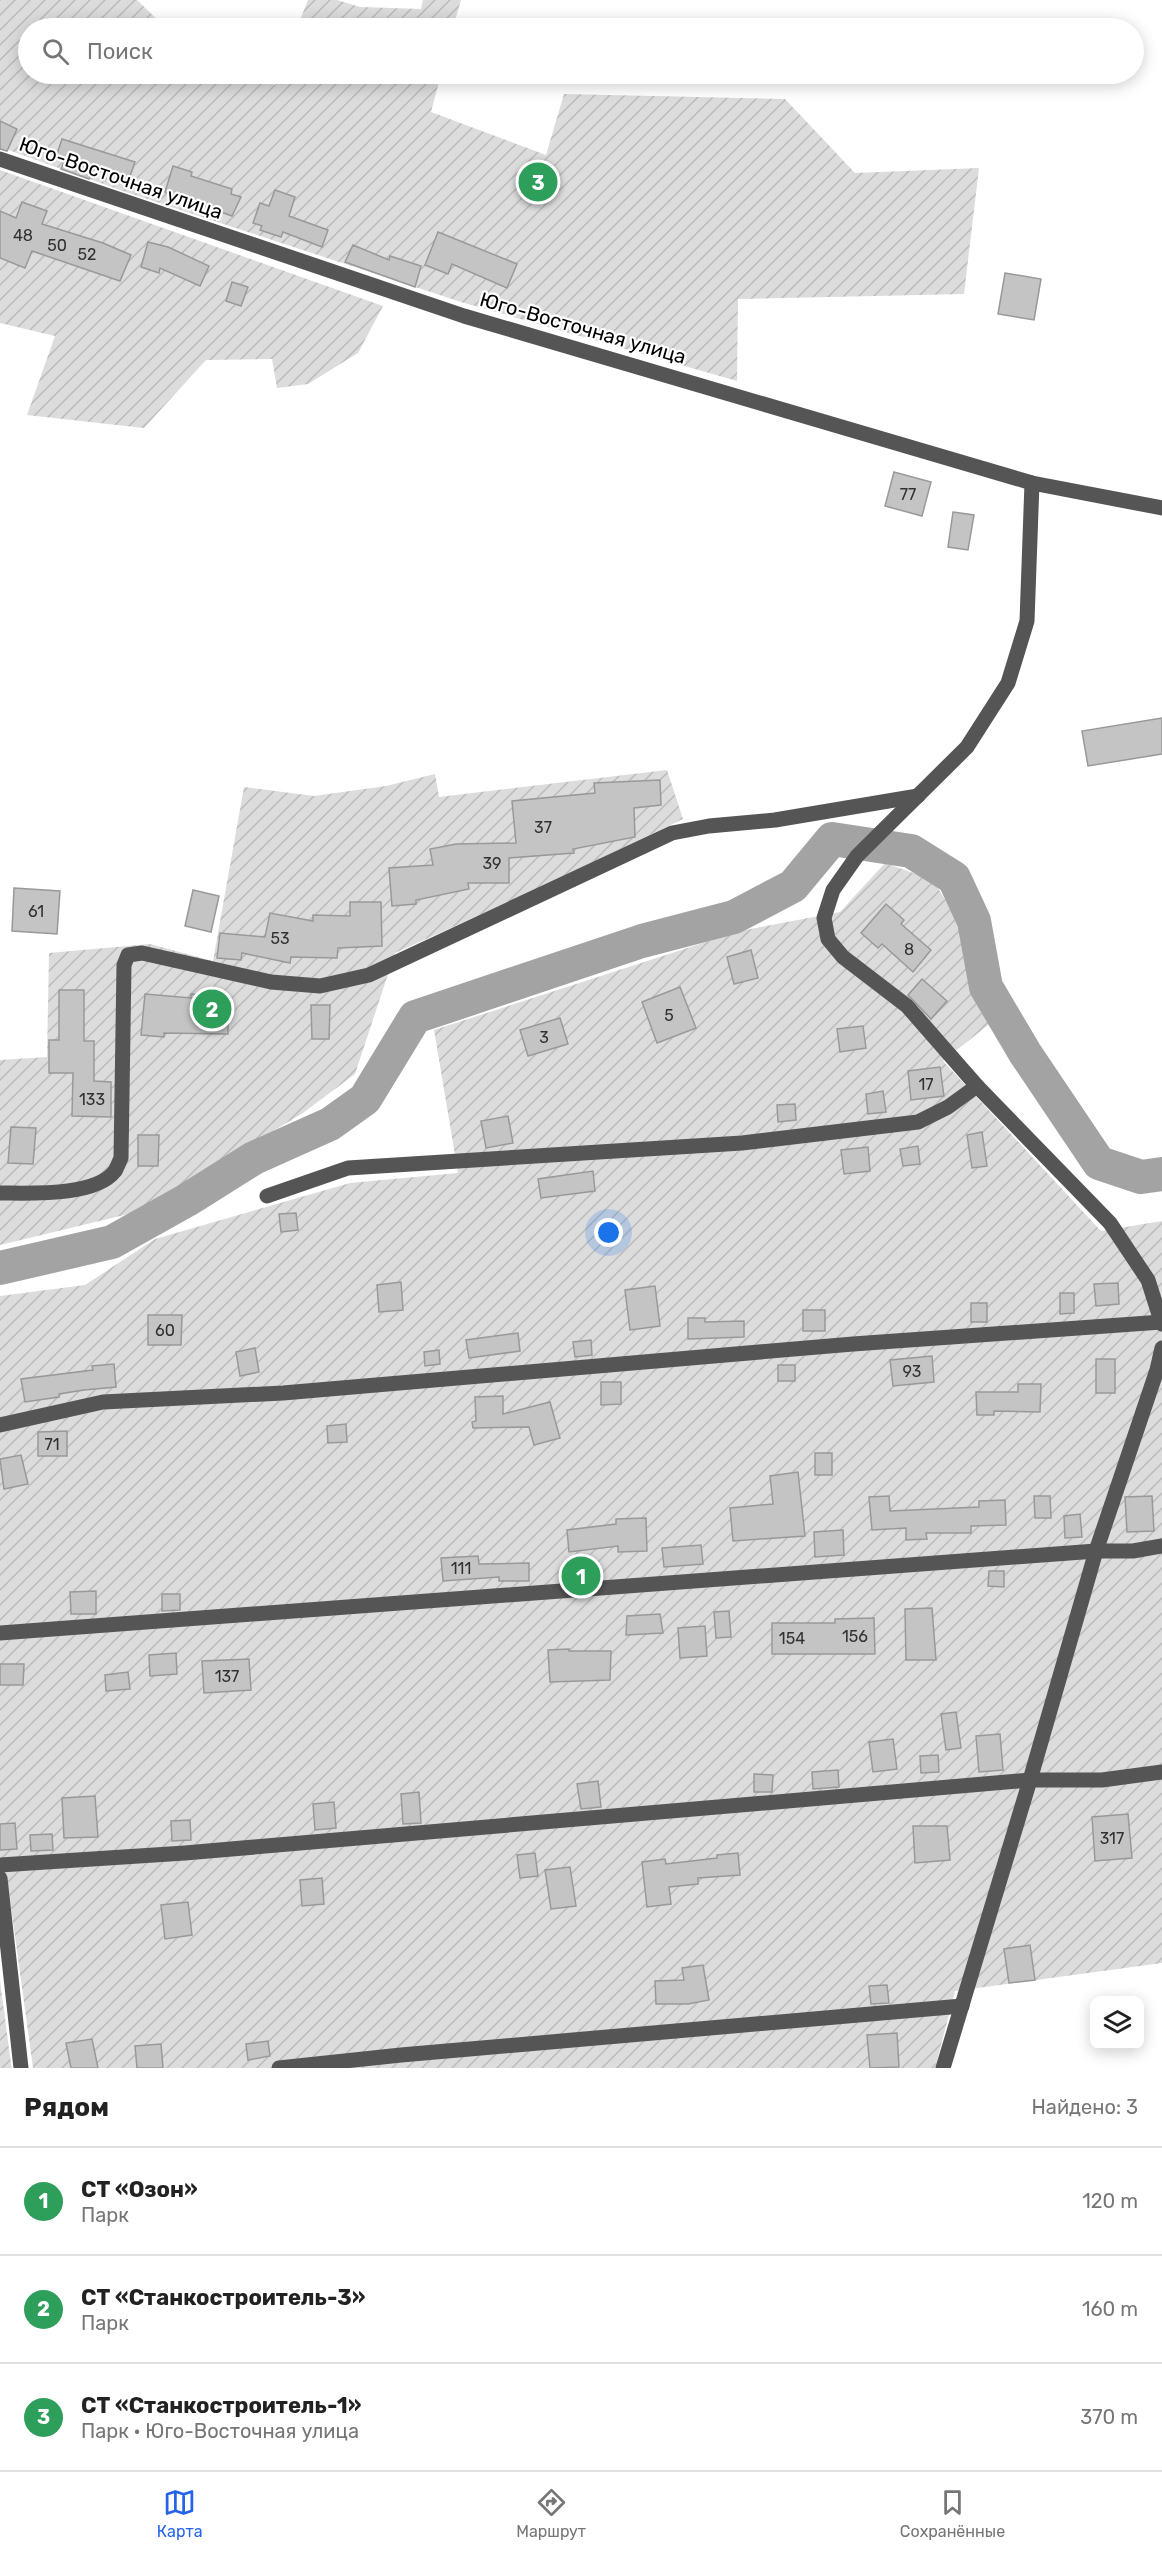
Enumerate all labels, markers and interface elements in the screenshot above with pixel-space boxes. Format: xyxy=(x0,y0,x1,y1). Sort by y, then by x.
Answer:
search box xyxy=(18,18,1144,84)
icon: search xyxy=(39,35,72,68)
text: Поиск xyxy=(87,38,153,65)
street label: Юго-Восточная улица xyxy=(16,132,226,224)
pin: 3 xyxy=(518,160,558,204)
house number: 48 xyxy=(13,226,33,245)
house number: 50 xyxy=(47,236,67,255)
house number: 52 xyxy=(78,245,96,264)
street label: Юго-Восточная улица xyxy=(477,287,689,369)
house number: 77 xyxy=(900,485,916,504)
house number: 37 xyxy=(534,818,552,837)
house number: 39 xyxy=(482,854,502,873)
house number: 61 xyxy=(28,902,44,921)
house number: 53 xyxy=(270,929,290,948)
house number: 8 xyxy=(904,940,914,959)
pin: 2 xyxy=(192,986,232,1032)
house number: 5 xyxy=(664,1006,674,1025)
house number: 3 xyxy=(539,1028,549,1047)
house number: 17 xyxy=(918,1075,934,1094)
house number: 133 xyxy=(79,1090,105,1109)
your location xyxy=(594,1218,623,1247)
house number: 60 xyxy=(155,1321,175,1340)
house number: 93 xyxy=(903,1362,921,1381)
house number: 71 xyxy=(44,1435,60,1454)
pin: 1 xyxy=(562,1554,600,1598)
house number: 111 xyxy=(451,1559,471,1578)
house number: 156 xyxy=(842,1627,868,1646)
house number: 154 xyxy=(779,1629,805,1648)
house number: 137 xyxy=(215,1667,239,1686)
house number: 317 xyxy=(1100,1829,1124,1848)
map controls xyxy=(1090,1996,1144,2050)
button: layers xyxy=(1090,1996,1144,2050)
text: Рядом xyxy=(24,2092,109,2123)
text: Найдено: 3 xyxy=(1032,2095,1138,2119)
text: СТ «Озон» xyxy=(81,2176,198,2203)
text: 1 xyxy=(39,2189,48,2213)
text: 120 m xyxy=(1082,2189,1138,2213)
text: Парк xyxy=(81,2203,129,2227)
text: СТ «Станкостроитель-3» xyxy=(81,2284,365,2311)
text: 2 xyxy=(37,2297,50,2321)
text: 160 m xyxy=(1082,2297,1138,2321)
text: Парк xyxy=(81,2311,129,2335)
text: СТ «Станкостроитель-1» xyxy=(81,2392,361,2419)
text: 3 xyxy=(37,2405,50,2429)
text: 370 m xyxy=(1080,2405,1138,2429)
text: Парк · Юго-Восточная улица xyxy=(81,2419,359,2443)
tab: Карта xyxy=(157,2486,203,2541)
tab: Маршрут xyxy=(516,2486,586,2541)
tab: Сохранённые xyxy=(900,2486,1005,2541)

